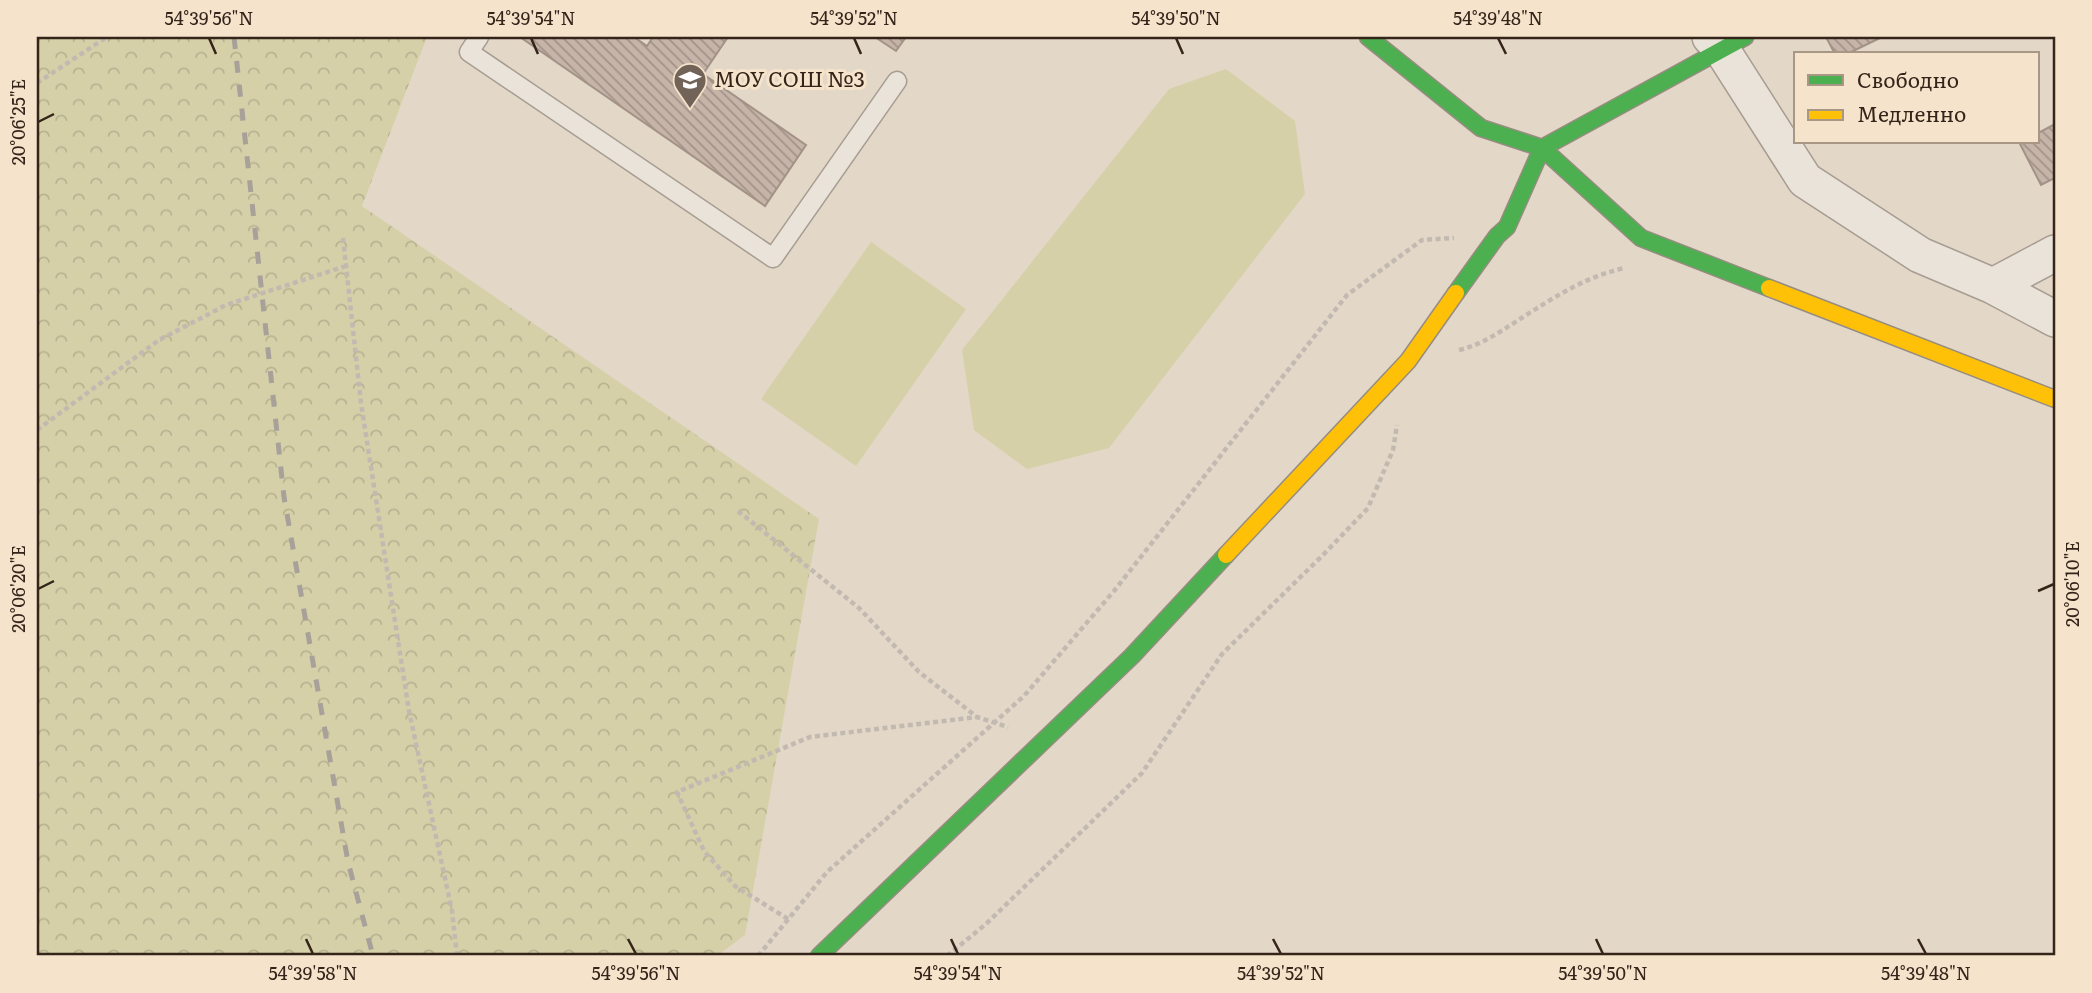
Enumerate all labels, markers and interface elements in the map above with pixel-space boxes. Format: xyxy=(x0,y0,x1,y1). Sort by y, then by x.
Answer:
text: 54°39'56"N xyxy=(165,4,253,31)
text: 54°39'54"N xyxy=(486,4,576,31)
text: 54°39'52"N xyxy=(810,4,898,31)
text: 54°39'50"N xyxy=(1131,4,1221,31)
text: 54°39'48"N xyxy=(1453,4,1543,31)
legend xyxy=(1794,52,2039,144)
school or university icon: МОУ СОШ №3 xyxy=(671,61,709,110)
place label: МОУ СОШ №3 xyxy=(714,62,865,93)
text: Свободно xyxy=(1857,63,1959,94)
text: 20°06'25"E xyxy=(4,79,31,165)
text: Медленно xyxy=(1857,97,1966,128)
text: 20°06'10"E xyxy=(2058,541,2085,627)
text: 20°06'20"E xyxy=(4,545,31,633)
text: 54°39'58"N xyxy=(268,959,358,986)
text: 54°39'56"N xyxy=(592,959,680,986)
text: 54°39'54"N xyxy=(913,959,1003,986)
text: 54°39'52"N xyxy=(1237,959,1325,986)
text: 54°39'50"N xyxy=(1558,959,1648,986)
text: 54°39'48"N xyxy=(1881,959,1971,986)

